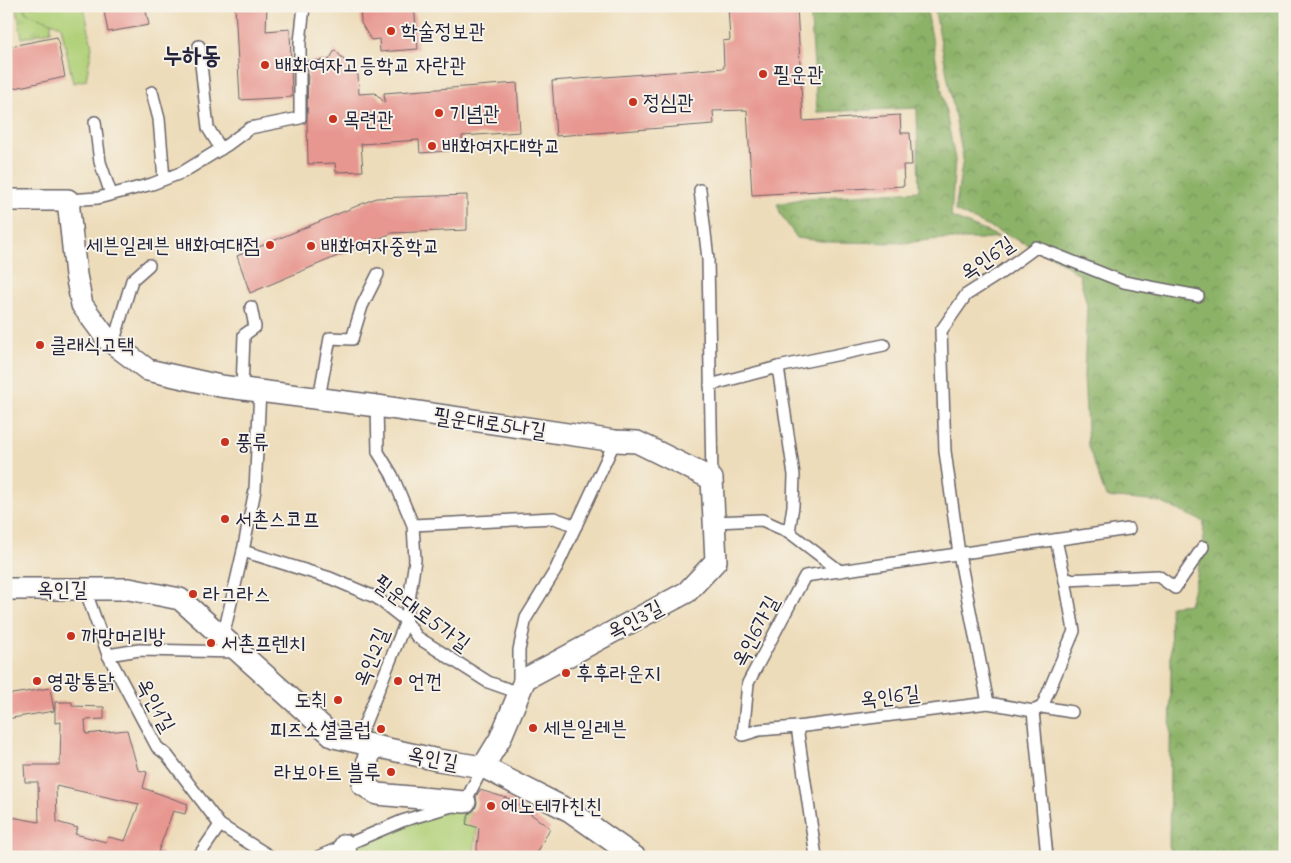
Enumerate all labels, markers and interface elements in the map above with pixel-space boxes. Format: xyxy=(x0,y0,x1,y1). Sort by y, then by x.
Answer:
place label: 학술정보관 xyxy=(401,18,486,48)
marker: 학술정보관 xyxy=(385,25,397,37)
district label: 누하동 xyxy=(163,40,221,75)
place label: 배화여자고등학교 자란관 xyxy=(275,52,466,82)
marker: 배화여자고등학교 자란관 xyxy=(259,59,271,71)
place label: 필운관 xyxy=(773,61,824,91)
marker: 필운관 xyxy=(757,68,769,80)
place label: 정심관 xyxy=(643,89,694,119)
marker: 정심관 xyxy=(627,96,639,108)
place label: 기념관 xyxy=(449,100,500,130)
place label: 목련관 xyxy=(343,106,394,136)
marker: 기념관 xyxy=(433,107,445,119)
marker: 목련관 xyxy=(327,113,339,125)
place label: 배화여자대학교 xyxy=(442,133,560,163)
marker: 배화여자대학교 xyxy=(426,140,438,152)
street label: 옥인6길 xyxy=(955,230,1021,289)
place label: 세븐일레븐 배화여대점 xyxy=(86,232,260,262)
place label: 배화여자중학교 xyxy=(321,233,439,263)
marker: 세븐일레븐 배화여대점 xyxy=(264,239,276,251)
marker: 배화여자중학교 xyxy=(305,240,317,252)
place label: 클래식고택 xyxy=(50,332,135,362)
marker: 클래식고택 xyxy=(34,339,46,351)
street label: 필운대로5나길 xyxy=(431,402,548,448)
place label: 풍류 xyxy=(235,429,269,459)
marker: 풍류 xyxy=(219,436,231,448)
place label: 서촌스코프 xyxy=(235,506,320,536)
marker: 서촌스코프 xyxy=(219,513,231,525)
street label: 필운대로5가길 xyxy=(366,569,476,660)
street label: 옥인길 xyxy=(37,576,87,606)
place label: 라그라스 xyxy=(203,581,271,611)
marker: 라그라스 xyxy=(187,588,199,600)
street label: 옥인6가길 xyxy=(725,591,788,673)
street label: 옥인3길 xyxy=(603,594,669,648)
place label: 까망머리방 xyxy=(81,623,166,653)
street label: 옥인2길 xyxy=(347,624,398,692)
marker: 까망머리방 xyxy=(65,630,77,642)
place label: 서촌프렌치 xyxy=(221,630,306,660)
marker: 서촌프렌치 xyxy=(205,637,217,649)
place label: 후후라운지 xyxy=(576,660,661,690)
marker: 후후라운지 xyxy=(560,667,572,679)
place label: 영광통닭 xyxy=(47,668,115,698)
place label: 언껀 xyxy=(408,668,442,698)
street label: 옥인1길 xyxy=(127,674,181,738)
marker: 영광통닭 xyxy=(31,675,43,687)
marker: 언껀 xyxy=(392,675,404,687)
street label: 옥인6길 xyxy=(859,679,922,717)
place label: 도취 xyxy=(294,687,328,717)
marker: 도취 xyxy=(332,694,344,706)
place label: 세븐일레븐 xyxy=(543,715,628,745)
place label: 피즈소셜클럽 xyxy=(270,716,371,746)
marker: 세븐일레븐 xyxy=(527,722,539,734)
marker: 피즈소셜클럽 xyxy=(375,723,387,735)
street label: 옥인길 xyxy=(405,740,460,780)
place label: 라보아트 블루 xyxy=(274,759,381,789)
marker: 라보아트 블루 xyxy=(385,766,397,778)
place label: 에노테카친친 xyxy=(501,793,602,823)
marker: 에노테카친친 xyxy=(485,800,497,812)

